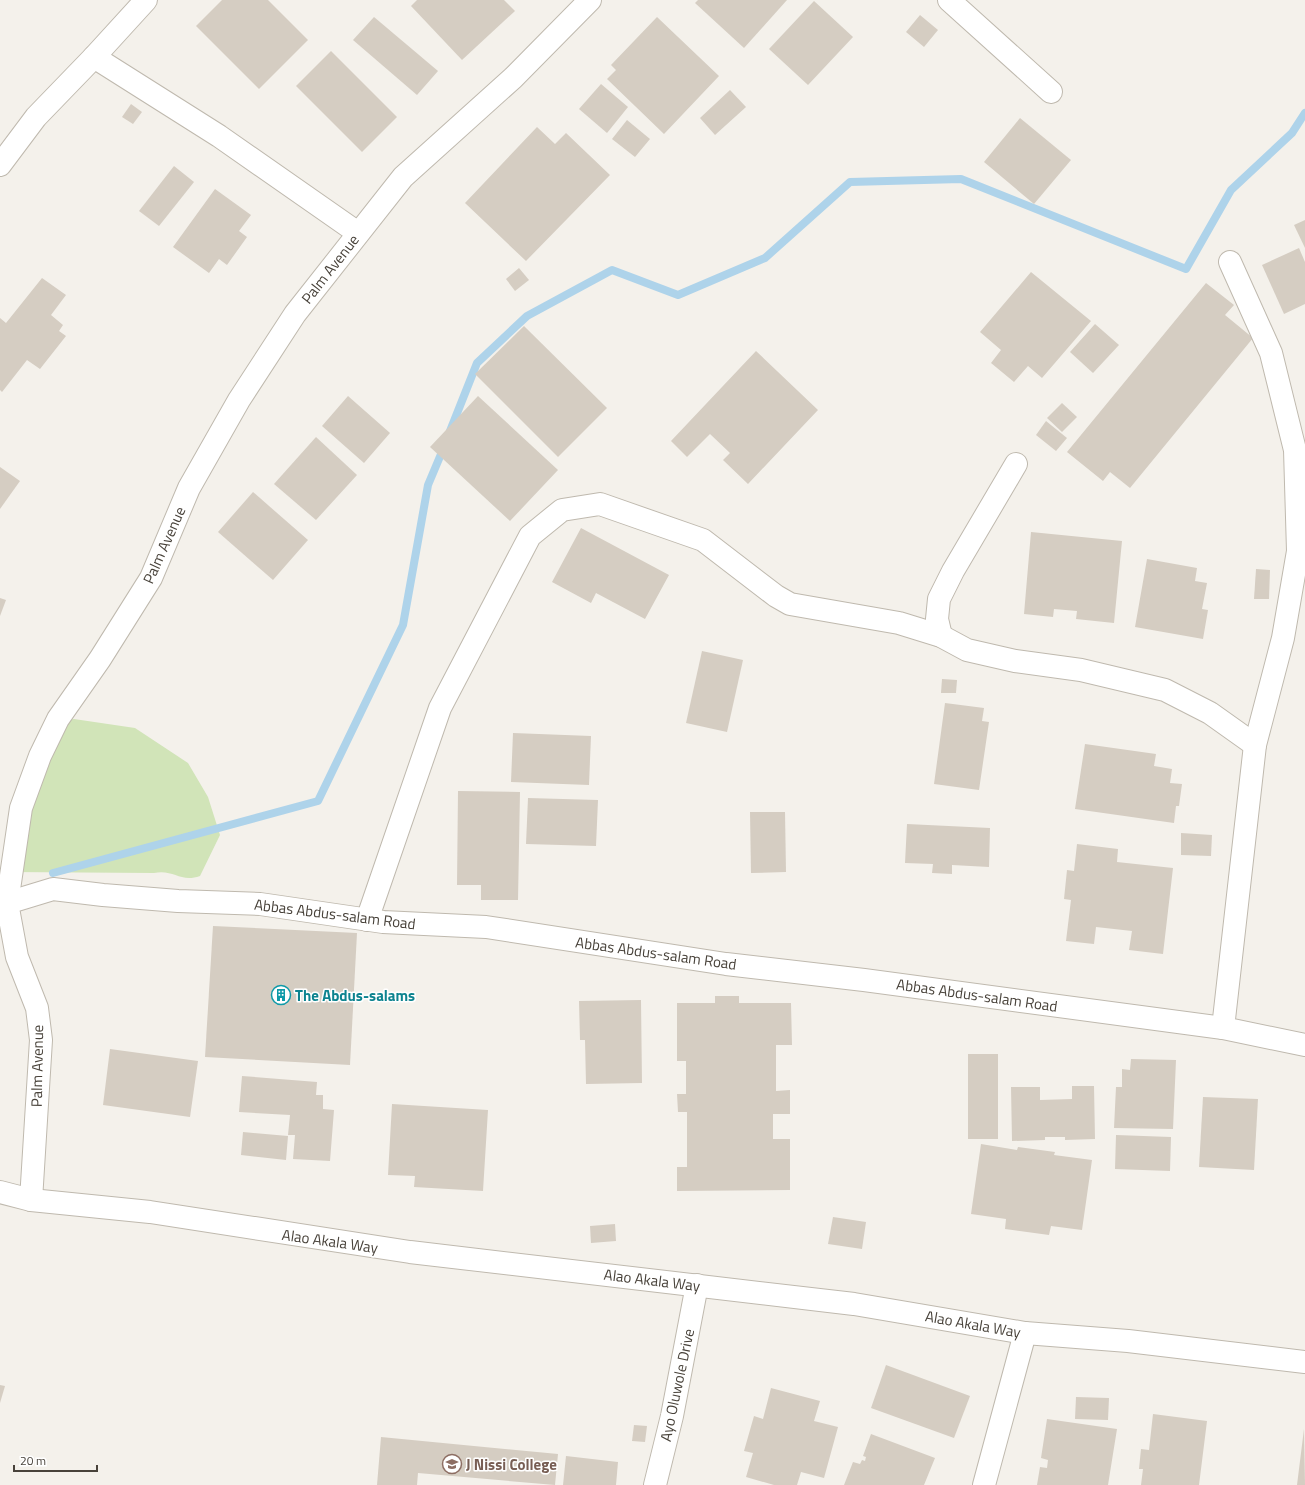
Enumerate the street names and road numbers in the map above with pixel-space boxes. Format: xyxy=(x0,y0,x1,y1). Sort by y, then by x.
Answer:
street label: Palm Avenue xyxy=(296,229,364,309)
street label: Palm Avenue xyxy=(137,503,191,587)
street label: Abbas Abdus-salam Road xyxy=(253,893,417,935)
street label: Abbas Abdus-salam Road xyxy=(574,930,738,976)
street label: Abbas Abdus-salam Road xyxy=(895,972,1059,1018)
street label: Palm Avenue xyxy=(25,1025,49,1107)
street label: Alao Akala Way xyxy=(280,1223,380,1259)
street label: Alao Akala Way xyxy=(603,1263,701,1297)
street label: Alao Akala Way xyxy=(923,1304,1023,1344)
street label: Ayo Oluwole Drive xyxy=(654,1326,700,1444)

